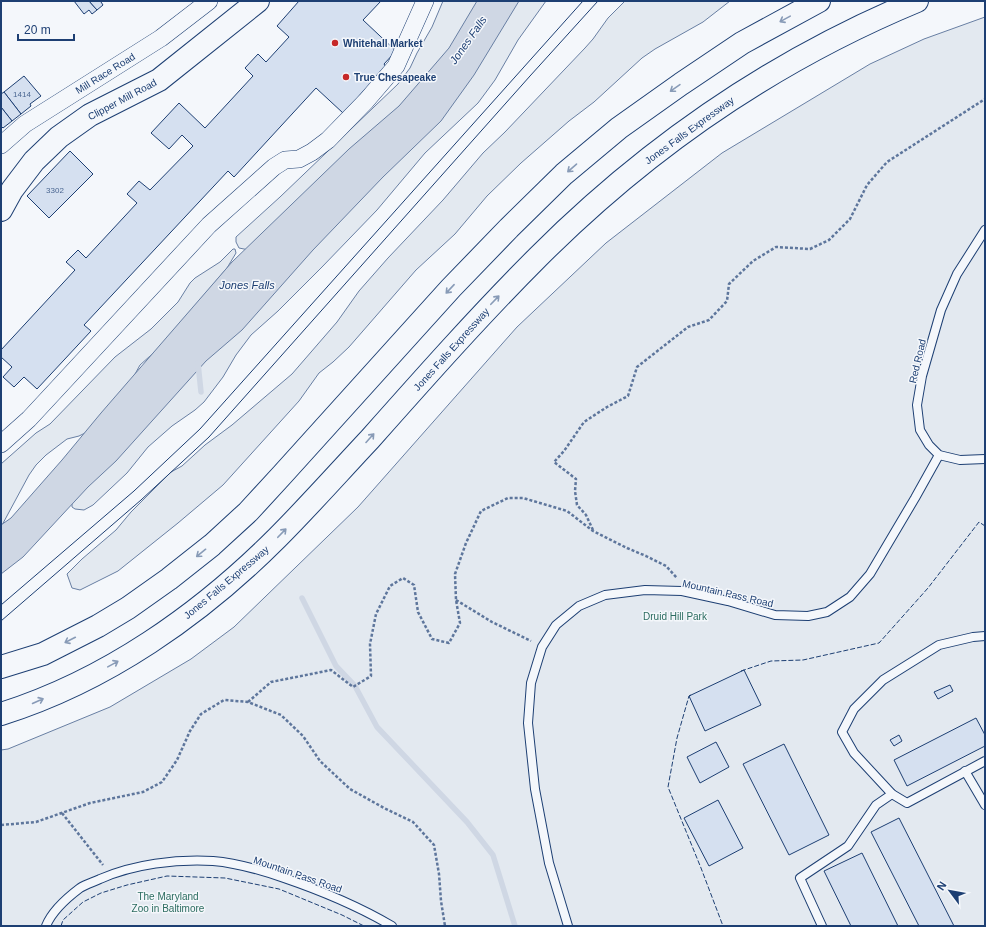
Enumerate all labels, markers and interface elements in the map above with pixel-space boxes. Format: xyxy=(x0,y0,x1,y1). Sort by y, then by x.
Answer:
water label: Jones Falls xyxy=(447,13,489,67)
scale bar xyxy=(18,16,74,42)
one-way arrow xyxy=(779,16,791,24)
text: 20 m xyxy=(24,23,51,37)
marker: Whitehall Market xyxy=(330,38,340,48)
place label: Whitehall Market xyxy=(343,38,423,49)
street label: Mill Race Road xyxy=(74,51,137,96)
marker: True Chesapeake xyxy=(341,72,351,82)
place label: True Chesapeake xyxy=(354,72,437,83)
street label: Clipper Mill Road xyxy=(86,77,158,122)
one-way arrow xyxy=(669,84,680,92)
house number: 1414 xyxy=(13,90,31,99)
street label: Jones Falls Expressway xyxy=(643,94,736,166)
one-way arrow xyxy=(567,163,577,172)
house number: 3302 xyxy=(46,186,64,195)
water label: Jones Falls xyxy=(218,279,275,291)
one-way arrow xyxy=(445,284,455,294)
one-way arrow xyxy=(491,295,500,305)
street label: Jones Falls Expressway xyxy=(411,306,491,393)
street label: Red Road xyxy=(907,338,928,384)
one-way arrow xyxy=(366,433,375,443)
one-way arrow xyxy=(277,528,287,538)
street label: Jones Falls Expressway xyxy=(182,544,271,621)
one-way arrow xyxy=(196,549,207,558)
street label: Mountain Pass Road xyxy=(681,578,774,609)
park label: Druid Hill Park xyxy=(643,611,708,622)
one-way arrow xyxy=(64,637,76,645)
one-way arrow xyxy=(107,659,119,667)
one-way arrow xyxy=(32,697,44,704)
street label: Mountain Pass Road xyxy=(252,854,344,895)
north arrow xyxy=(930,871,970,911)
text: N xyxy=(934,879,949,892)
park label: The Maryland Zoo in Baltimore xyxy=(132,891,205,914)

